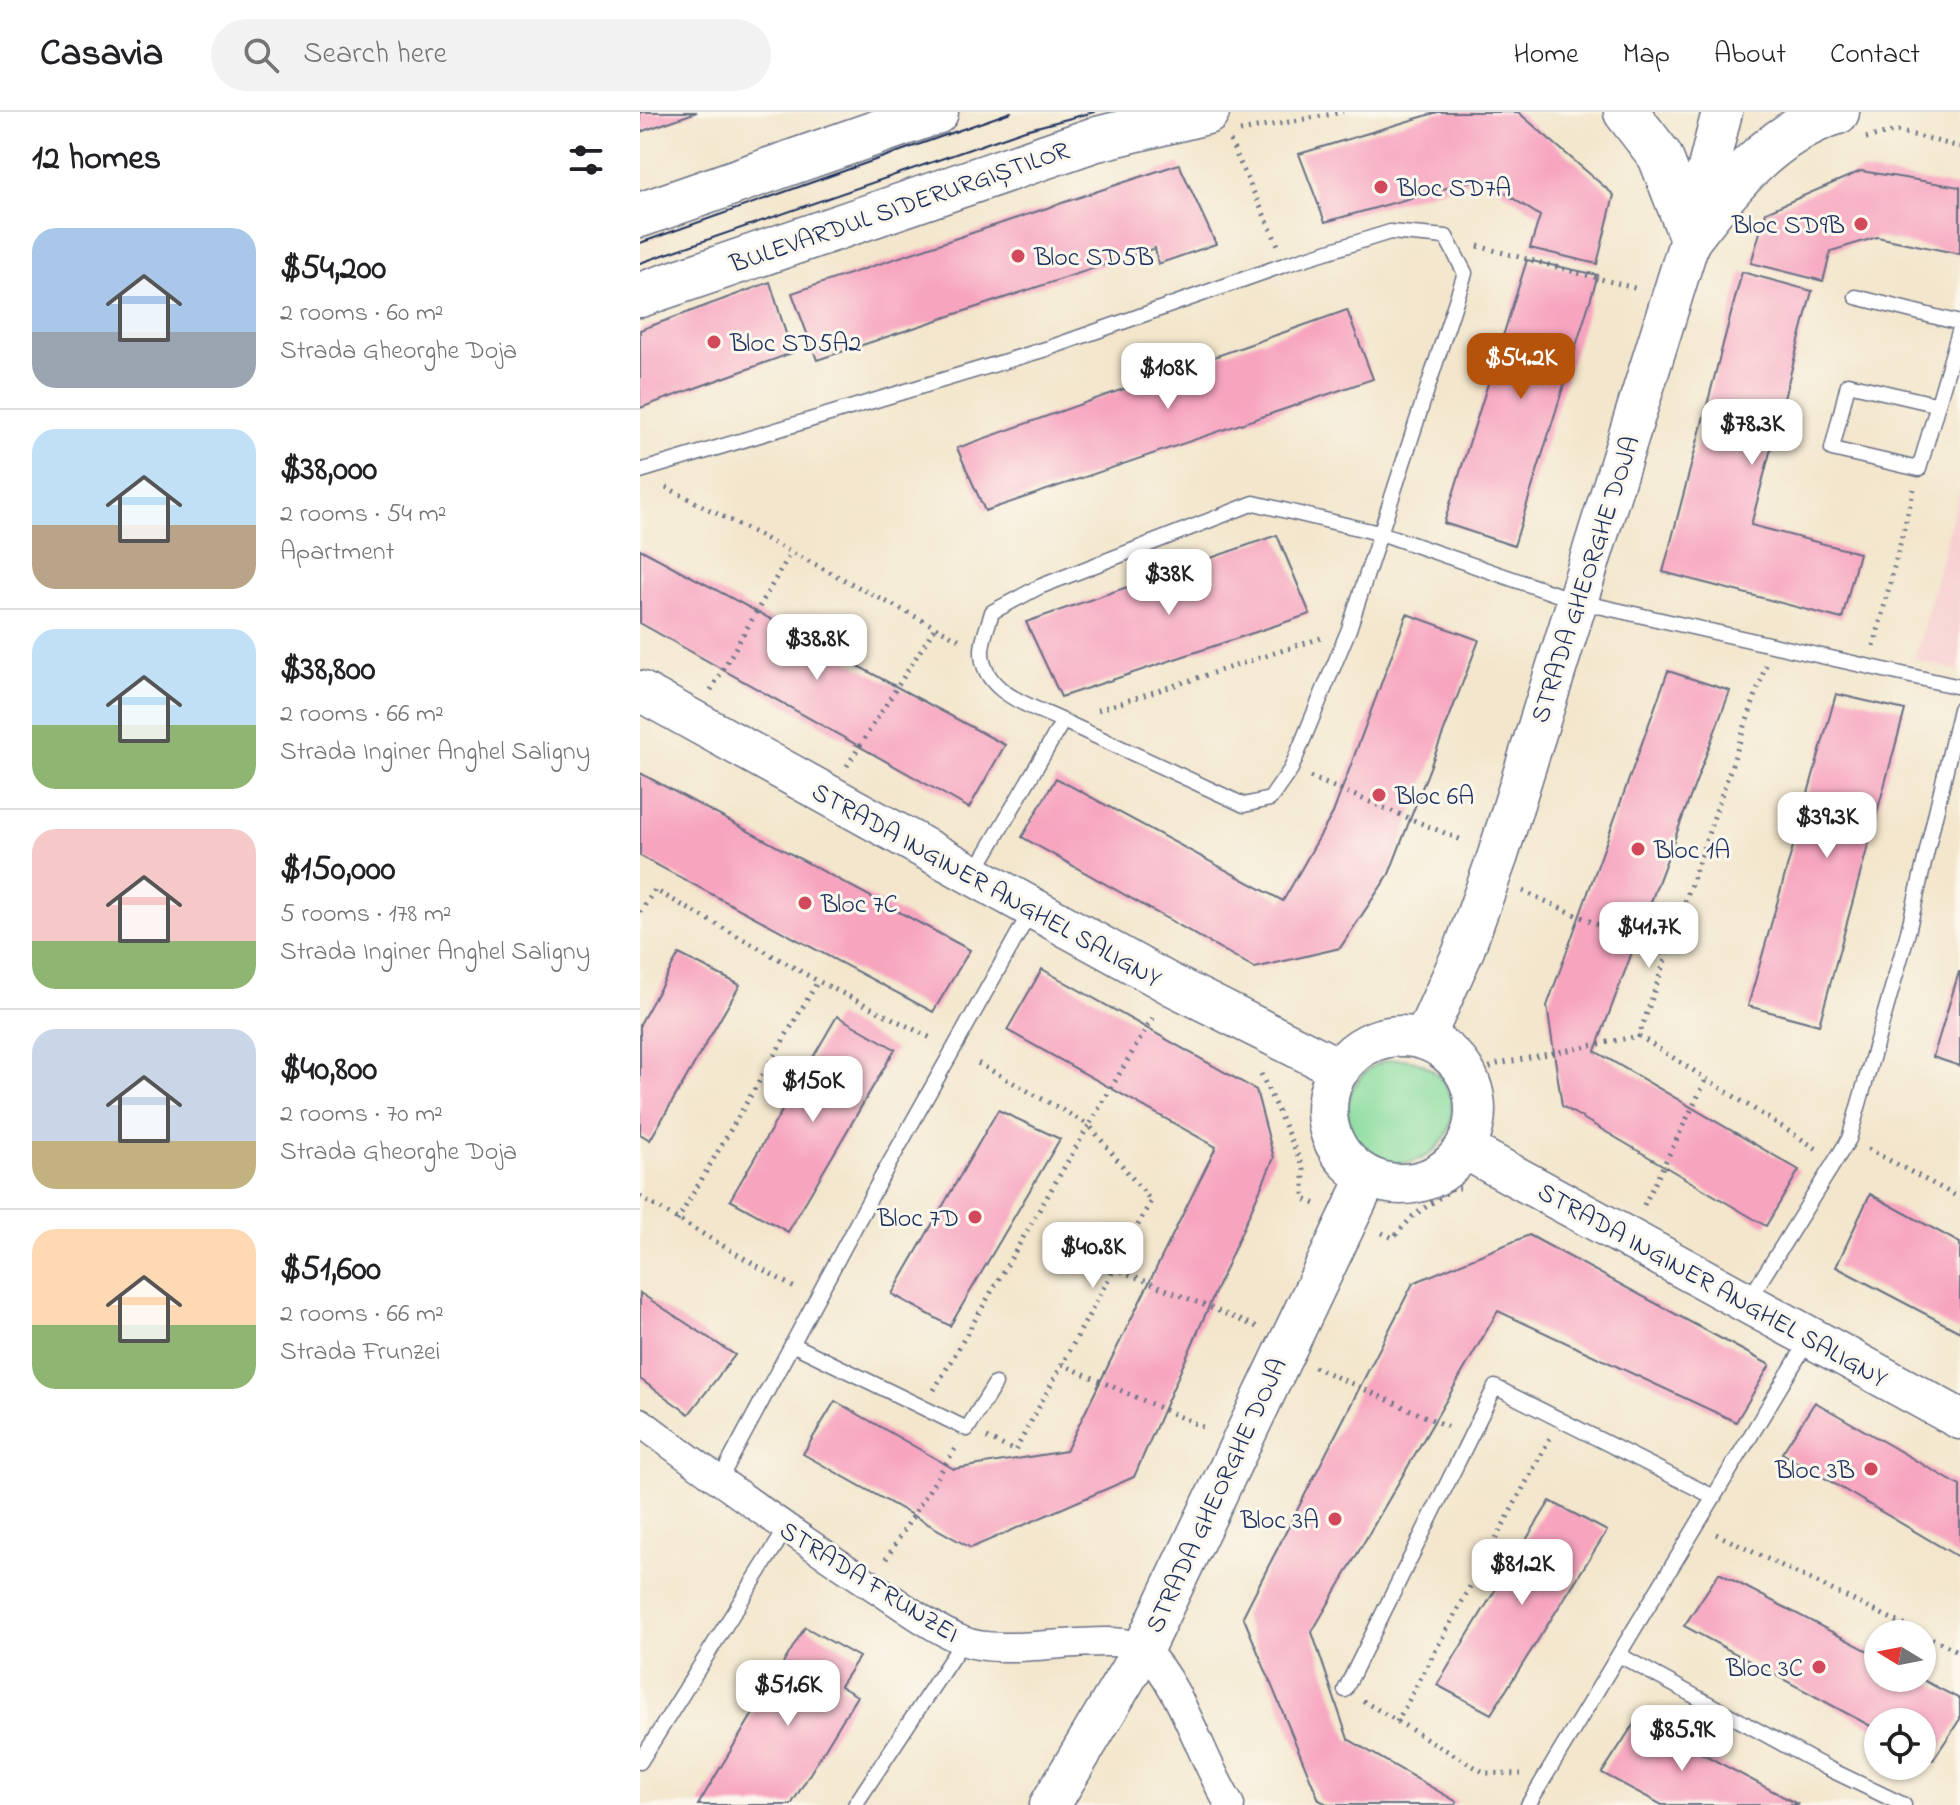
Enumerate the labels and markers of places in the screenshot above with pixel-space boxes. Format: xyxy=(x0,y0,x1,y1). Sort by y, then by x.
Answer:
place label: Bloc SD7A xyxy=(1396,171,1511,209)
marker: Bloc SD7A xyxy=(1372,178,1390,196)
place label: Bloc SD9B xyxy=(1731,208,1845,246)
marker: Bloc SD9B xyxy=(1852,215,1870,233)
place label: Bloc SD5B xyxy=(1033,240,1154,278)
marker: Bloc SD5B xyxy=(1009,247,1027,265)
place label: Bloc SD5A2 xyxy=(729,326,862,364)
marker: Bloc SD5A2 xyxy=(705,333,723,351)
pin: $54.2K xyxy=(1456,333,1586,401)
pin: $108K xyxy=(1112,343,1224,411)
pin: $78.3K xyxy=(1687,399,1817,467)
pin: $38K xyxy=(1122,549,1216,617)
pin: $38.8K xyxy=(752,614,882,682)
place label: Bloc 6A xyxy=(1394,779,1474,817)
marker: Bloc 6A xyxy=(1370,786,1388,804)
pin: $39.3K xyxy=(1762,792,1892,860)
place label: Bloc 1A xyxy=(1653,833,1730,871)
marker: Bloc 1A xyxy=(1629,840,1647,858)
place label: Bloc 7C xyxy=(820,887,898,925)
marker: Bloc 7C xyxy=(796,894,814,912)
pin: $41.7K xyxy=(1584,902,1714,970)
pin: $150K xyxy=(757,1056,869,1124)
place label: Bloc 7D xyxy=(876,1201,959,1239)
marker: Bloc 7D xyxy=(966,1208,984,1226)
pin: $40.8K xyxy=(1028,1222,1158,1290)
place label: Bloc 3B xyxy=(1774,1453,1855,1491)
marker: Bloc 3B xyxy=(1862,1460,1880,1478)
place label: Bloc 3A xyxy=(1239,1503,1319,1541)
marker: Bloc 3A xyxy=(1326,1510,1344,1528)
pin: $81.2K xyxy=(1457,1539,1587,1607)
place label: Bloc 3C xyxy=(1725,1651,1803,1689)
marker: Bloc 3C xyxy=(1810,1658,1828,1676)
pin: $51.6K xyxy=(723,1660,853,1728)
pin: $85.9K xyxy=(1617,1705,1747,1773)

